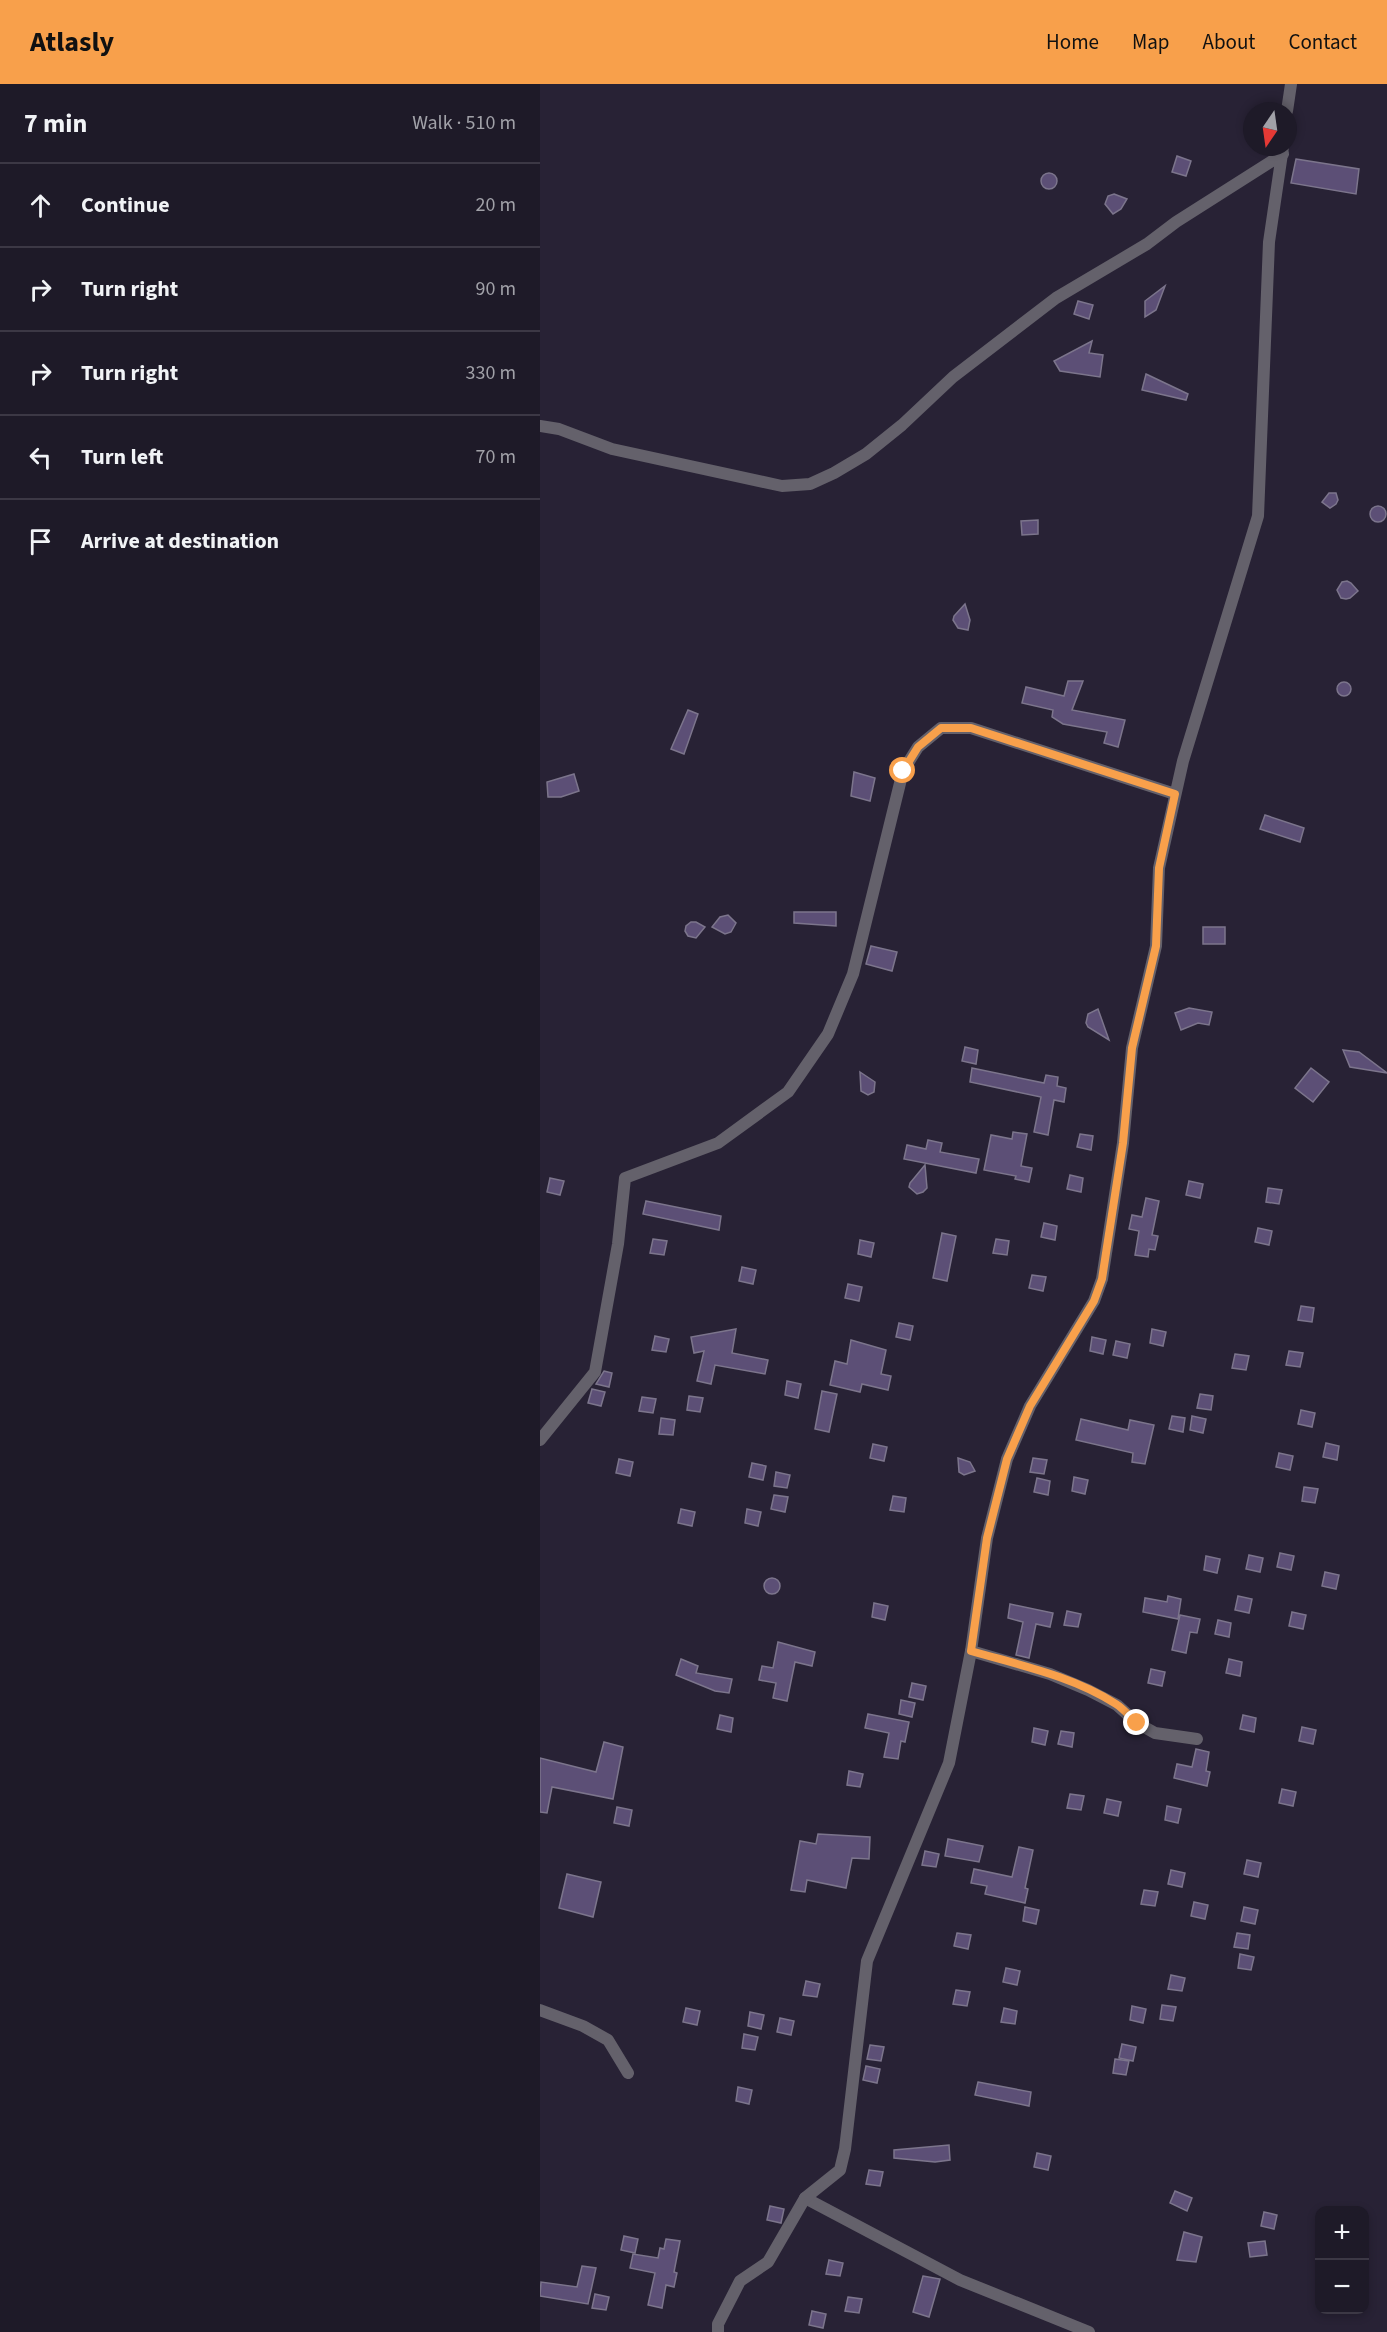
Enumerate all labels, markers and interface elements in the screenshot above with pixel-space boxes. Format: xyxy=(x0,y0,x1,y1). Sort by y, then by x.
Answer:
text: Atlasly xyxy=(30,22,114,62)
text: Home xyxy=(1046,27,1099,57)
text: Map xyxy=(1132,27,1170,57)
text: About xyxy=(1203,27,1255,57)
text: Contact xyxy=(1288,27,1357,57)
north arrow xyxy=(1243,102,1297,156)
text: 7 min xyxy=(24,105,87,142)
text: Walk · 510 m xyxy=(412,109,516,137)
icon: ahead xyxy=(24,189,57,222)
text: Continue xyxy=(81,189,170,221)
text: 20 m xyxy=(476,191,516,219)
icon: right xyxy=(24,273,57,306)
text: Turn right xyxy=(81,273,178,305)
text: 90 m xyxy=(476,275,516,303)
icon: right xyxy=(24,357,57,390)
text: Turn right xyxy=(81,357,178,389)
text: 330 m xyxy=(466,359,516,387)
icon: left xyxy=(24,441,57,474)
text: Turn left xyxy=(81,441,163,473)
text: 70 m xyxy=(476,443,516,471)
icon: arrive xyxy=(24,525,57,558)
text: Arrive at destination xyxy=(81,525,279,557)
route start xyxy=(889,757,915,783)
route end xyxy=(1123,1709,1149,1735)
map controls xyxy=(1315,2206,1369,2314)
button: + xyxy=(1315,2206,1369,2260)
button: − xyxy=(1315,2260,1369,2314)

